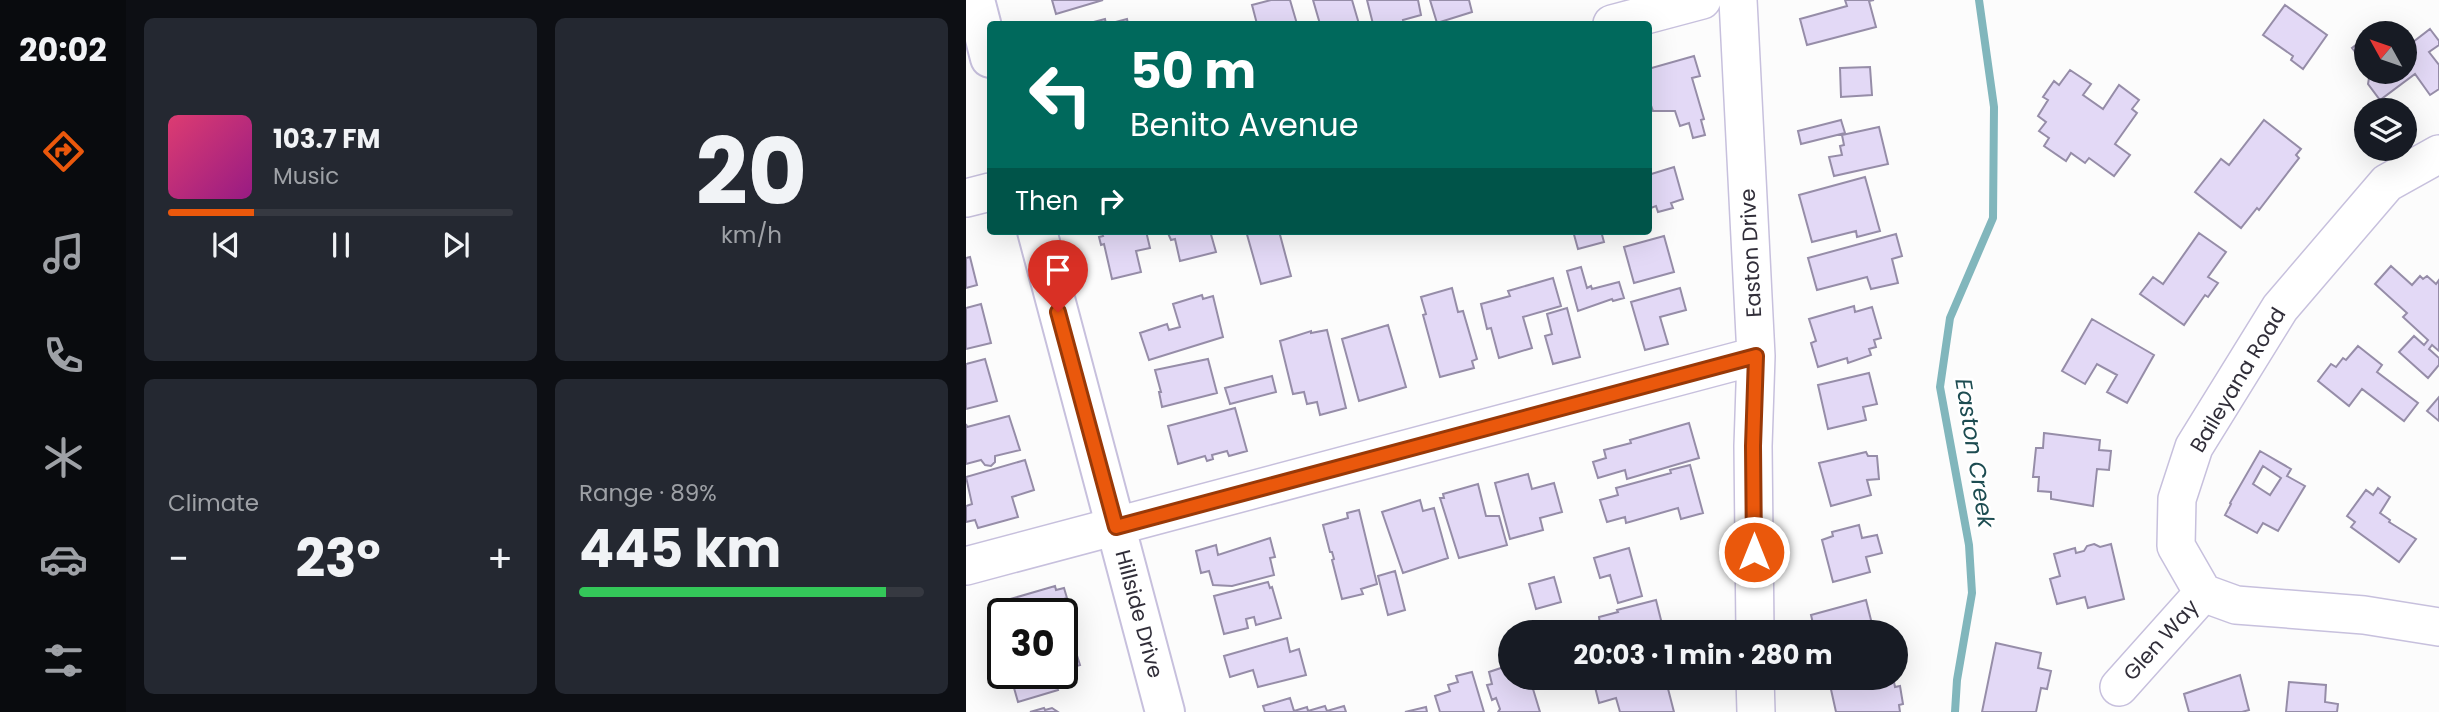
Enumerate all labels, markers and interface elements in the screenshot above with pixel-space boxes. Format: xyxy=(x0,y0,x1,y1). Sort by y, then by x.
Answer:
north arrow xyxy=(2354,21,2417,84)
map controls xyxy=(2354,21,2417,161)
text: 20:02 xyxy=(19,27,107,72)
text: 50 m xyxy=(1130,37,1256,105)
icon: left xyxy=(1015,49,1106,140)
button: layers xyxy=(2354,98,2417,161)
text: Benito Avenue xyxy=(1130,102,1359,147)
text: 20 xyxy=(696,108,807,236)
text: 103.7 FM xyxy=(273,121,380,157)
icon: directions xyxy=(39,127,88,176)
text: Music xyxy=(273,160,339,192)
icon: right xyxy=(1092,182,1130,220)
text: Then xyxy=(1015,183,1078,219)
street label: Easton Drive xyxy=(1733,188,1768,318)
text: km/h xyxy=(721,219,782,251)
icon: previous xyxy=(207,226,245,264)
icon: pause xyxy=(322,226,360,264)
icon: next xyxy=(437,226,475,264)
icon: music xyxy=(39,229,88,278)
pin xyxy=(1028,240,1088,312)
icon: arrive xyxy=(1039,251,1077,289)
street label: Baileyana Road xyxy=(2183,302,2292,458)
icon: phone xyxy=(39,331,88,380)
water label: Easton Creek xyxy=(1947,376,2003,531)
icon: climate xyxy=(39,433,88,482)
text: Range · 89% xyxy=(579,477,717,509)
text: Climate xyxy=(168,487,259,519)
text: 445 km xyxy=(579,512,781,585)
position arrow xyxy=(1717,515,1791,589)
text: 23° xyxy=(295,522,381,595)
text: − xyxy=(168,532,189,585)
text: + xyxy=(487,532,513,585)
icon: car xyxy=(39,535,88,584)
street label: Hillside Drive xyxy=(1108,547,1171,681)
street label: Glen Way xyxy=(2116,593,2205,687)
speed limit sign: 30 xyxy=(987,598,1078,689)
icon: filters xyxy=(39,636,88,685)
text: 20:03 · 1 min · 280 m xyxy=(1573,637,1833,673)

